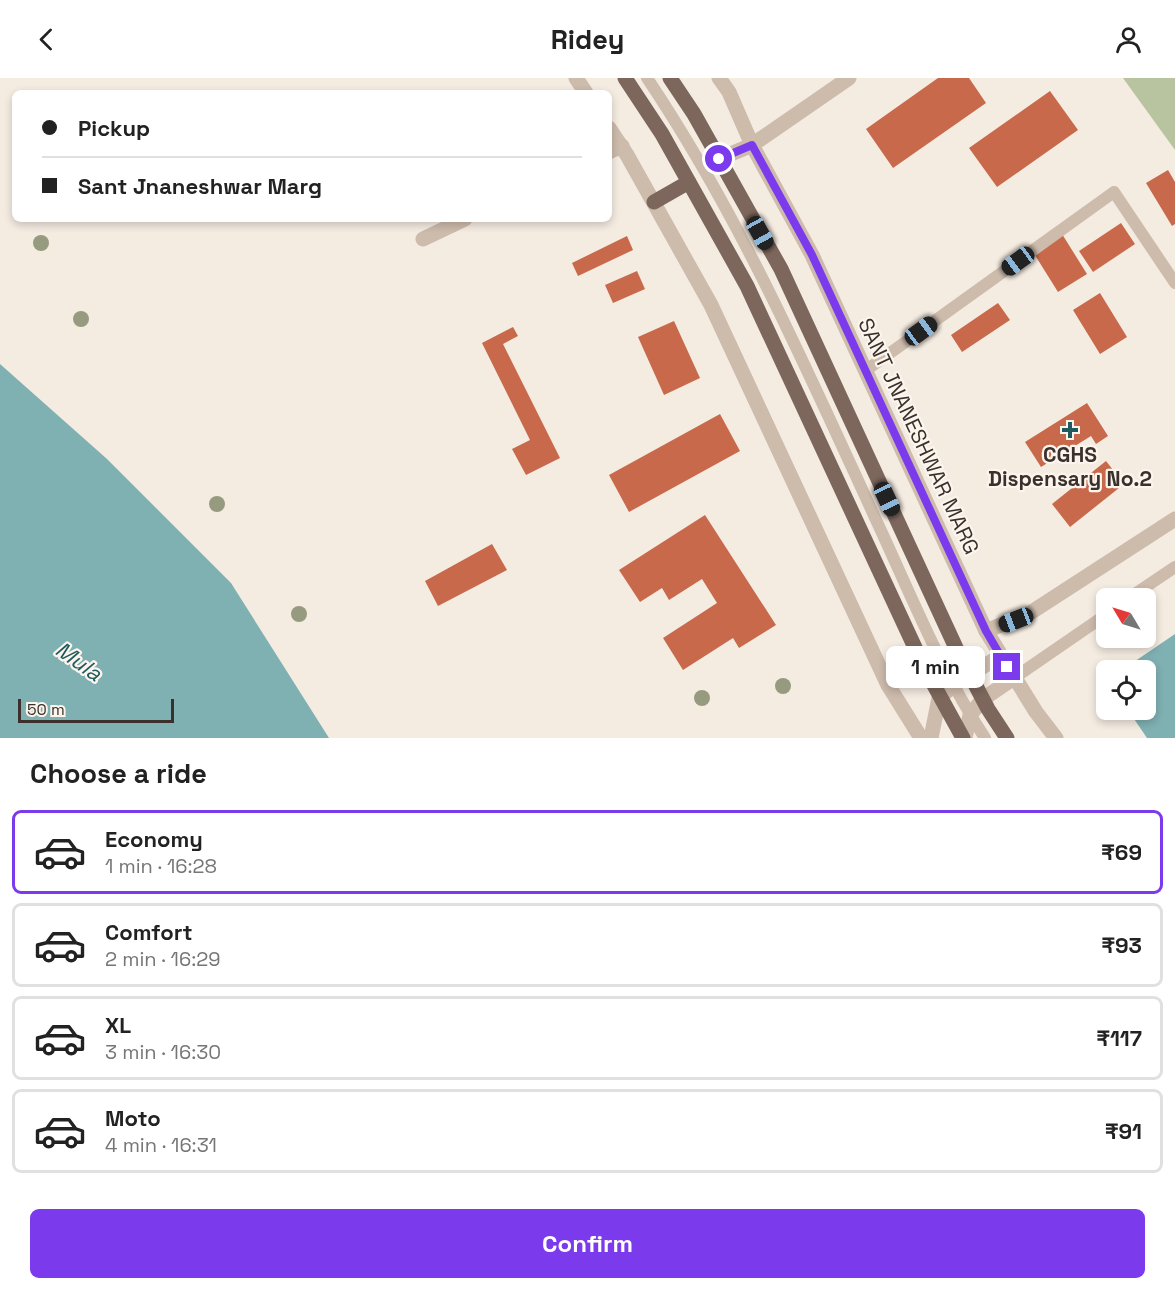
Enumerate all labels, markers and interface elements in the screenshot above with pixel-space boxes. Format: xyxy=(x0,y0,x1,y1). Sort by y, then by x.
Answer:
text: Ridey xyxy=(551,22,624,57)
icon: back xyxy=(30,23,63,56)
icon: person xyxy=(1112,23,1145,56)
text: Pickup xyxy=(78,114,150,142)
route start xyxy=(705,145,732,172)
text: Sant Jnaneshwar Marg xyxy=(78,172,322,200)
car xyxy=(743,213,777,253)
car xyxy=(998,243,1038,279)
car xyxy=(901,313,941,349)
street label: SANT JNANESHWAR MARG xyxy=(852,314,986,558)
marker: CGHS Dispensary No.2 xyxy=(1061,421,1079,439)
place label: CGHS Dispensary No.2 xyxy=(988,441,1152,492)
car xyxy=(871,479,903,519)
north arrow xyxy=(1096,588,1156,648)
map controls xyxy=(1096,588,1156,720)
car xyxy=(996,605,1036,635)
water label: Mula xyxy=(50,635,108,687)
callout: 1 min xyxy=(887,646,986,688)
route end xyxy=(993,653,1020,680)
text: 1 min xyxy=(911,654,960,680)
button: locate xyxy=(1096,660,1156,720)
scale bar xyxy=(18,696,174,724)
text: 50 m xyxy=(27,699,65,720)
text: Choose a ride xyxy=(30,756,207,791)
icon: car xyxy=(33,825,87,879)
text: Economy xyxy=(105,825,203,853)
text: ₹69 xyxy=(1101,838,1142,866)
text: 1 min · 16:28 xyxy=(105,853,217,879)
icon: car xyxy=(33,918,87,972)
text: Comfort xyxy=(105,918,193,946)
text: ₹93 xyxy=(1101,931,1142,959)
text: 2 min · 16:29 xyxy=(105,946,221,972)
icon: car xyxy=(33,1011,87,1065)
text: XL xyxy=(105,1011,131,1039)
text: ₹117 xyxy=(1096,1024,1142,1052)
text: 3 min · 16:30 xyxy=(105,1039,221,1065)
icon: car xyxy=(33,1104,87,1158)
text: Moto xyxy=(105,1104,161,1132)
text: ₹91 xyxy=(1105,1117,1142,1145)
text: 4 min · 16:31 xyxy=(105,1132,217,1158)
button: Confirm xyxy=(30,1209,1145,1278)

